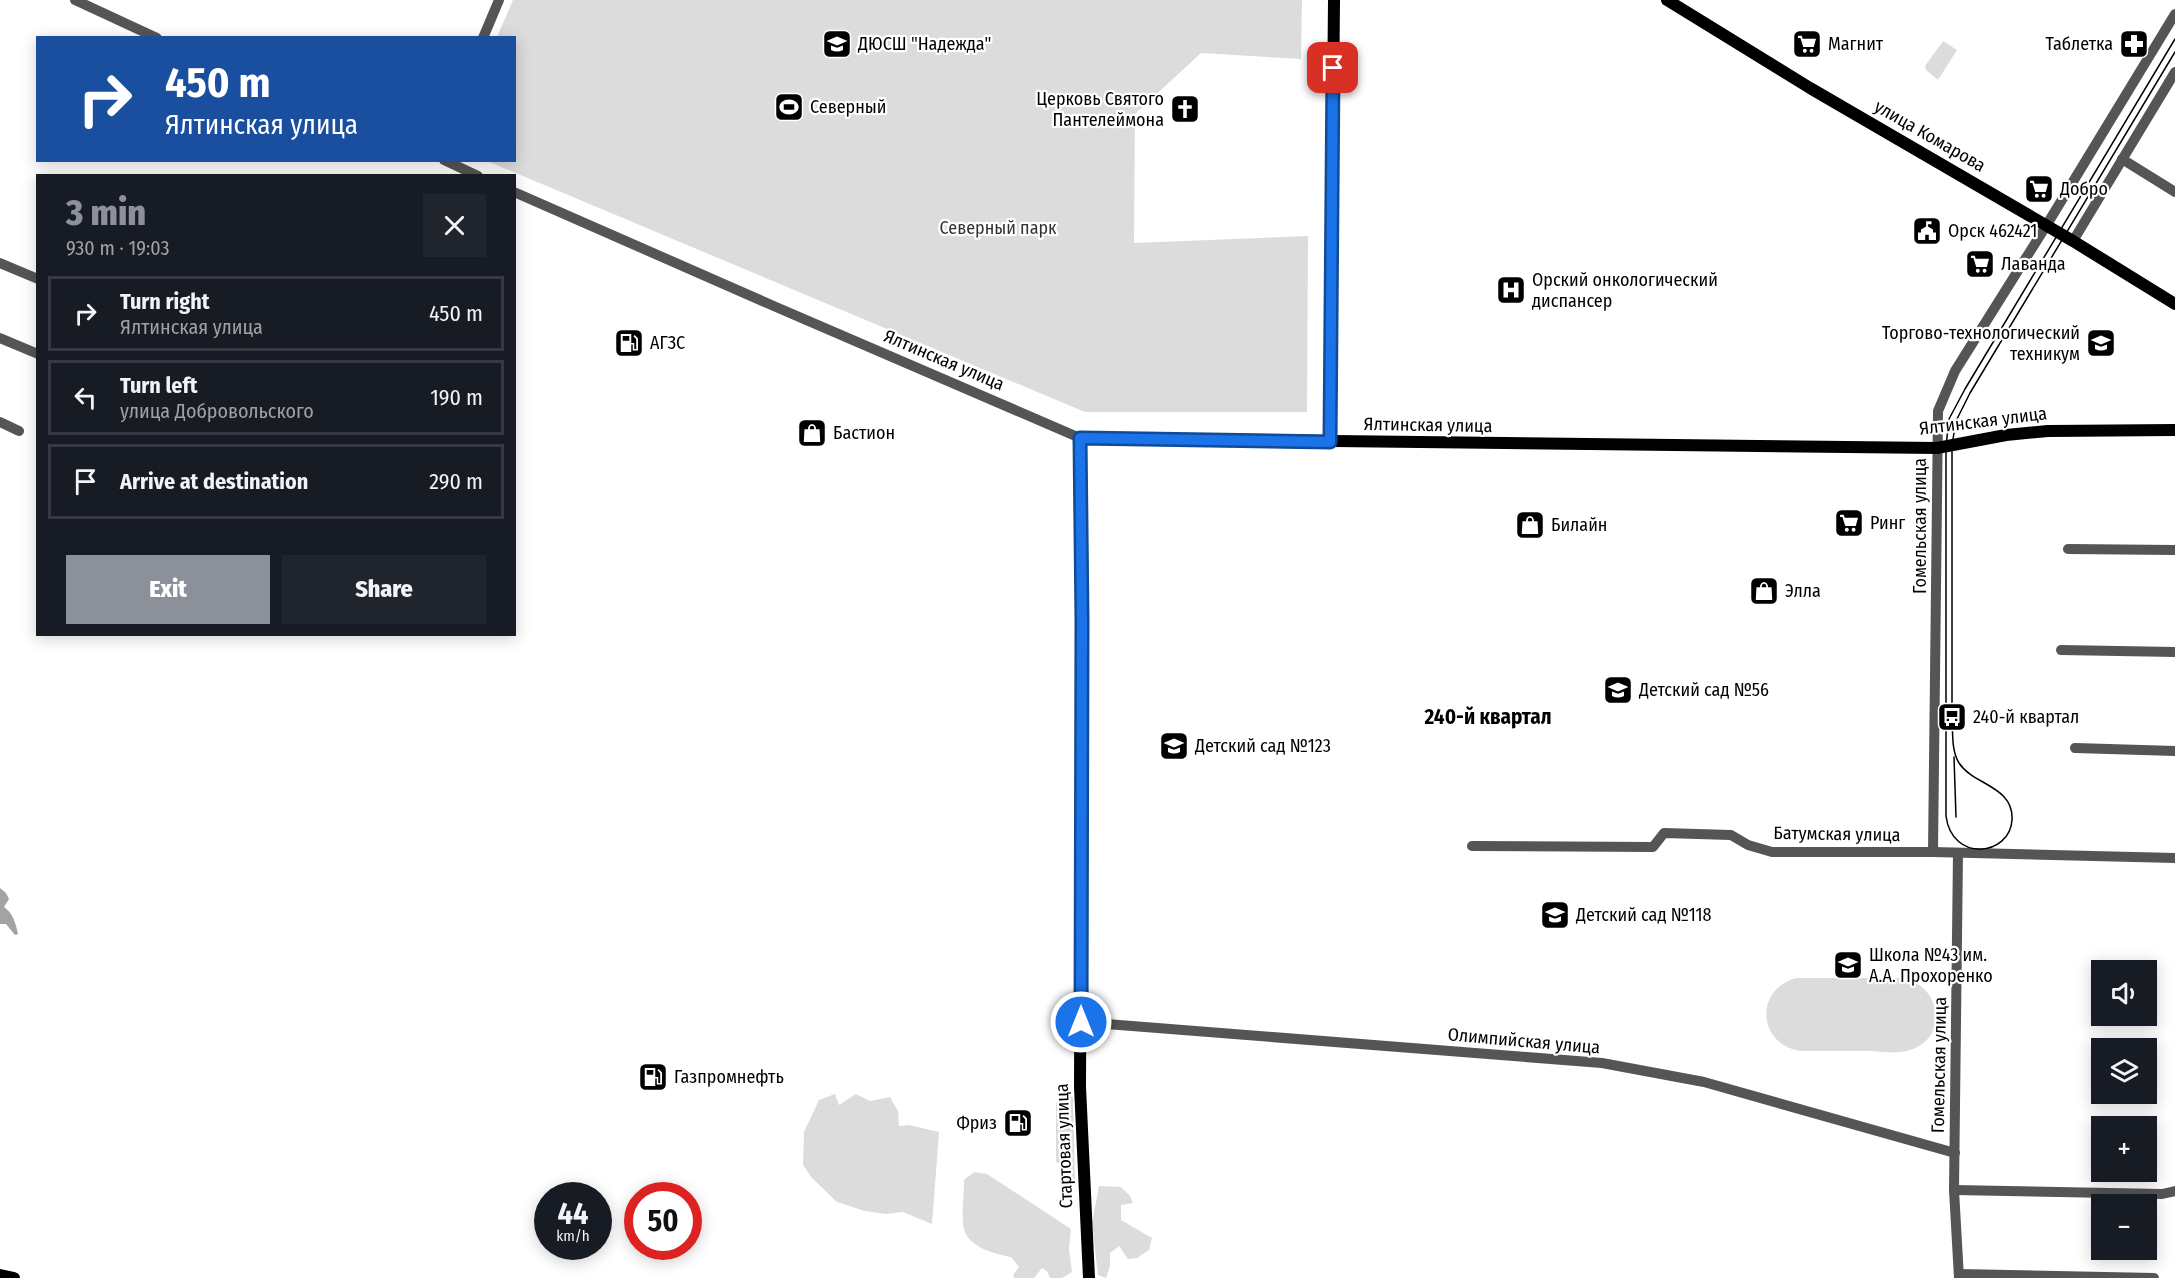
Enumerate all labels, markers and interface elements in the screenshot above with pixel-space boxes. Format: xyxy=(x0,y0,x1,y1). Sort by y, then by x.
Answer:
school or university icon: ДЮСШ "Надежда" xyxy=(821,28,853,60)
supermarket icon: Магнит xyxy=(1791,28,1823,60)
pharmacy icon: Таблетка xyxy=(2118,28,2150,60)
place label: ДЮСШ "Надежда" xyxy=(857,33,991,55)
place label: Магнит xyxy=(1828,33,1884,55)
place label: Таблетка xyxy=(2046,33,2113,55)
pin xyxy=(1307,42,1358,93)
icon: arrive xyxy=(1316,51,1349,84)
text: 450 m xyxy=(165,58,271,108)
icon: right xyxy=(66,60,144,138)
place label: Церковь Святого Пантелеймона xyxy=(1036,88,1164,131)
sports icon: Северный xyxy=(773,91,805,123)
church icon: Церковь Святого Пантелеймона xyxy=(1169,93,1201,125)
street label: улица Комарова xyxy=(1871,95,1990,177)
place label: Северный xyxy=(810,96,886,118)
text: Ялтинская улица xyxy=(165,109,358,141)
supermarket icon: Добро xyxy=(2023,173,2055,205)
place label: Добро xyxy=(2059,178,2108,200)
text: 3 min xyxy=(66,191,146,235)
button: close xyxy=(423,194,486,257)
public building icon: Орск 462421 xyxy=(1911,215,1943,247)
park label: Северный парк xyxy=(940,217,1057,239)
place label: Орск 462421 xyxy=(1948,220,2037,242)
text: 930 m · 19:03 xyxy=(66,236,169,260)
supermarket icon: Лаванда xyxy=(1964,248,1996,280)
place label: Лаванда xyxy=(2001,253,2066,275)
place label: Орский онкологический диспансер xyxy=(1532,269,1718,312)
hospital icon: Орский онкологический диспансер xyxy=(1495,274,1527,306)
text: Turn right xyxy=(120,288,209,315)
icon: right xyxy=(69,297,102,330)
text: 450 m xyxy=(429,300,483,327)
text: Ялтинская улица xyxy=(120,315,263,339)
place label: Торгово-технологический техникум xyxy=(1882,322,2080,365)
street label: Ялтинская улица xyxy=(880,325,1008,395)
fuel station icon: АГЗС xyxy=(613,327,645,359)
school or university icon: Торгово-технологический техникум xyxy=(2085,327,2117,359)
place label: АГЗС xyxy=(650,332,685,354)
text: Turn left xyxy=(120,372,198,399)
icon: left xyxy=(69,381,102,414)
text: 190 m xyxy=(430,384,483,411)
text: улица Добровольского xyxy=(120,399,314,423)
street label: Ялтинская улица xyxy=(1918,402,2048,440)
street label: Ялтинская улица xyxy=(1363,413,1493,437)
shop icon: Бастион xyxy=(796,417,828,449)
place label: Бастион xyxy=(833,422,895,444)
street label: Гомельская улица xyxy=(1909,458,1931,594)
icon: arrive xyxy=(69,465,102,498)
text: Arrive at destination xyxy=(120,468,308,495)
text: 290 m xyxy=(429,468,483,495)
supermarket icon: Ринг xyxy=(1833,507,1865,539)
shop icon: Билайн xyxy=(1514,509,1546,541)
place label: Ринг xyxy=(1870,512,1905,534)
place label: Билайн xyxy=(1551,514,1607,536)
button: Exit xyxy=(66,555,270,624)
button: Share xyxy=(282,555,486,624)
shop icon: Элла xyxy=(1748,575,1780,607)
place label: Элла xyxy=(1785,580,1821,602)
school or university icon: Детский сад №56 xyxy=(1602,674,1634,706)
place label: Детский сад №56 xyxy=(1638,679,1769,701)
bus stop icon: 240-й квартал xyxy=(1936,701,1968,733)
district label: 240-й квартал xyxy=(1424,704,1551,730)
place label: 240-й квартал xyxy=(1973,706,2079,728)
school or university icon: Детский сад №123 xyxy=(1158,730,1190,762)
place label: Детский сад №123 xyxy=(1194,735,1331,757)
street label: Батумская улица xyxy=(1773,822,1901,846)
school or university icon: Детский сад №118 xyxy=(1539,899,1571,931)
place label: Детский сад №118 xyxy=(1575,904,1712,926)
place label: Школа №43 им. А.А. Прохоренко xyxy=(1869,944,1993,987)
school or university icon: Школа №43 им. А.А. Прохоренко xyxy=(1832,949,1864,981)
map controls xyxy=(2091,960,2157,1260)
button: sound xyxy=(2091,960,2157,1026)
position arrow xyxy=(1049,990,1113,1054)
street label: Гомельская улица xyxy=(1927,997,1951,1133)
street label: Олимпийская улица xyxy=(1447,1023,1601,1059)
button: layers xyxy=(2091,1038,2157,1104)
fuel station icon: Газпромнефть xyxy=(637,1061,669,1093)
place label: Газпромнефть xyxy=(674,1066,784,1088)
street label: Стартовая улица xyxy=(1051,1083,1077,1209)
fuel station icon: Фриз xyxy=(1002,1107,1034,1139)
place label: Фриз xyxy=(957,1112,997,1134)
button: + xyxy=(2091,1116,2157,1182)
speed limit sign: 50 xyxy=(624,1182,702,1260)
button: − xyxy=(2091,1194,2157,1260)
text: 44 xyxy=(558,1196,588,1232)
text: km/h xyxy=(556,1227,590,1245)

